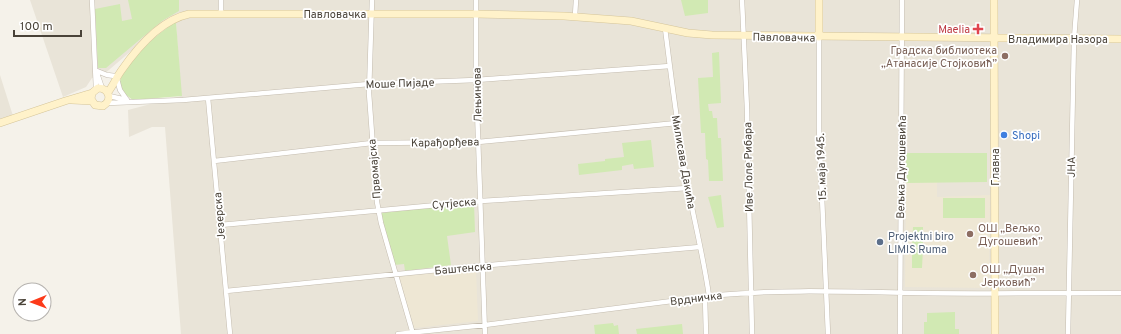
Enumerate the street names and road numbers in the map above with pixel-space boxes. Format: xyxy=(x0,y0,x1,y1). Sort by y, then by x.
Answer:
street label: Павловачка xyxy=(304,8,367,22)
street label: Павловачка xyxy=(752,30,816,46)
street label: Владимира Назора xyxy=(1008,33,1108,47)
street label: Лењинова xyxy=(471,67,485,123)
street label: Моше Пијаде xyxy=(365,76,435,92)
street label: Милисава Дакића xyxy=(668,114,698,210)
street label: Вељка Дугошевића xyxy=(894,115,910,219)
street label: Иве Лоле Рибара xyxy=(741,122,757,212)
street label: 15. маја 1945. xyxy=(814,133,830,201)
street label: Карађорђева xyxy=(411,135,479,151)
street label: Првомајска xyxy=(365,138,385,199)
street label: Главна xyxy=(989,148,1003,186)
street label: ЈНА xyxy=(1065,156,1079,178)
street label: Језерска xyxy=(211,191,229,240)
street label: Сутјеска xyxy=(431,195,477,213)
street label: Баштенска xyxy=(434,260,492,278)
street label: Врдничка xyxy=(669,289,723,309)

